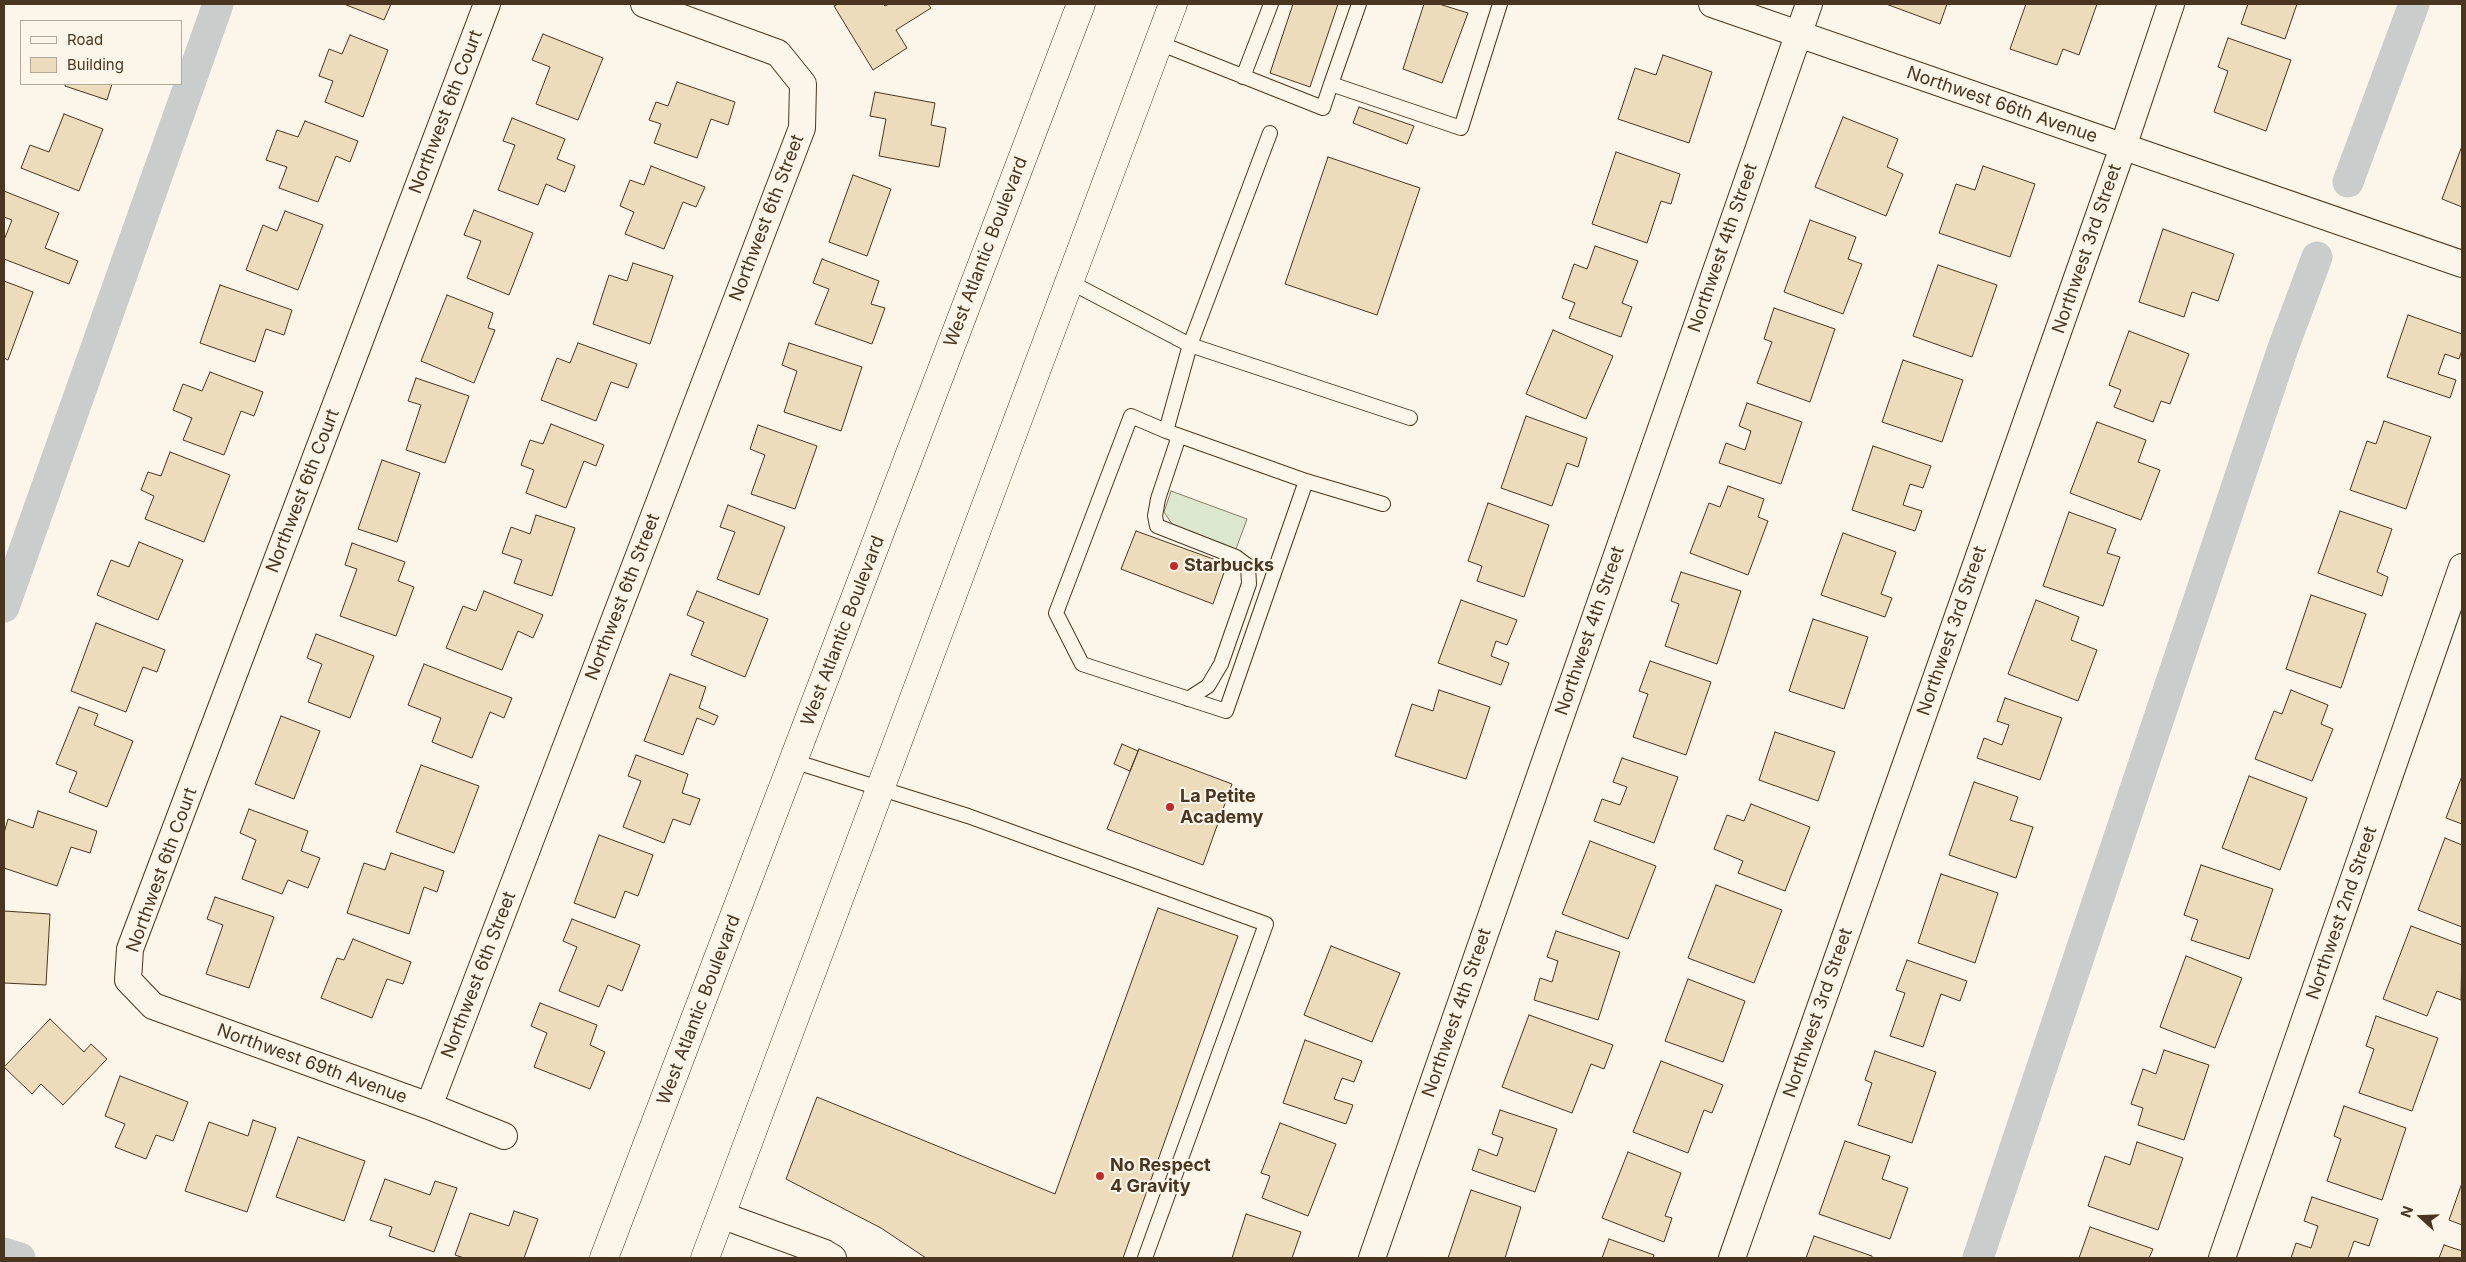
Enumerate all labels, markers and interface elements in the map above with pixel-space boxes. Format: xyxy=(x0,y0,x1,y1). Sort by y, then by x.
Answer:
legend xyxy=(20,20,182,85)
street label: Northwest 6th Court xyxy=(405,27,487,197)
text: Road xyxy=(67,30,103,49)
text: Building xyxy=(67,55,124,74)
street label: Northwest 66th Avenue xyxy=(1904,62,2100,148)
street label: Northwest 6th Street xyxy=(725,132,809,304)
street label: West Atlantic Boulevard xyxy=(940,154,1032,350)
street label: Northwest 4th Street xyxy=(1684,161,1762,335)
street label: Northwest 3rd Street xyxy=(2048,161,2126,337)
street label: Northwest 6th Court xyxy=(262,406,344,576)
street label: Northwest 6th Street xyxy=(581,511,665,683)
street label: West Atlantic Boulevard xyxy=(797,533,889,729)
street label: Northwest 3rd Street xyxy=(1913,543,1991,719)
street label: Northwest 4th Street xyxy=(1551,544,1629,718)
place label: Starbucks xyxy=(1184,555,1274,577)
marker: Starbucks xyxy=(1168,560,1180,572)
street label: Northwest 6th Court xyxy=(122,785,202,955)
place label: La Petite Academy xyxy=(1180,786,1263,829)
marker: La Petite Academy xyxy=(1164,801,1176,813)
street label: Northwest 2nd Street xyxy=(2302,824,2382,1002)
street label: Northwest 6th Street xyxy=(437,889,521,1061)
street label: West Atlantic Boulevard xyxy=(653,912,745,1108)
street label: Northwest 3rd Street xyxy=(1779,925,1857,1101)
street label: Northwest 4th Street xyxy=(1418,926,1496,1100)
street label: Northwest 69th Avenue xyxy=(214,1020,410,1108)
place label: No Respect 4 Gravity xyxy=(1110,1155,1211,1198)
marker: No Respect 4 Gravity xyxy=(1094,1170,1106,1182)
north arrow xyxy=(2396,1192,2446,1242)
text: N xyxy=(2397,1204,2416,1220)

